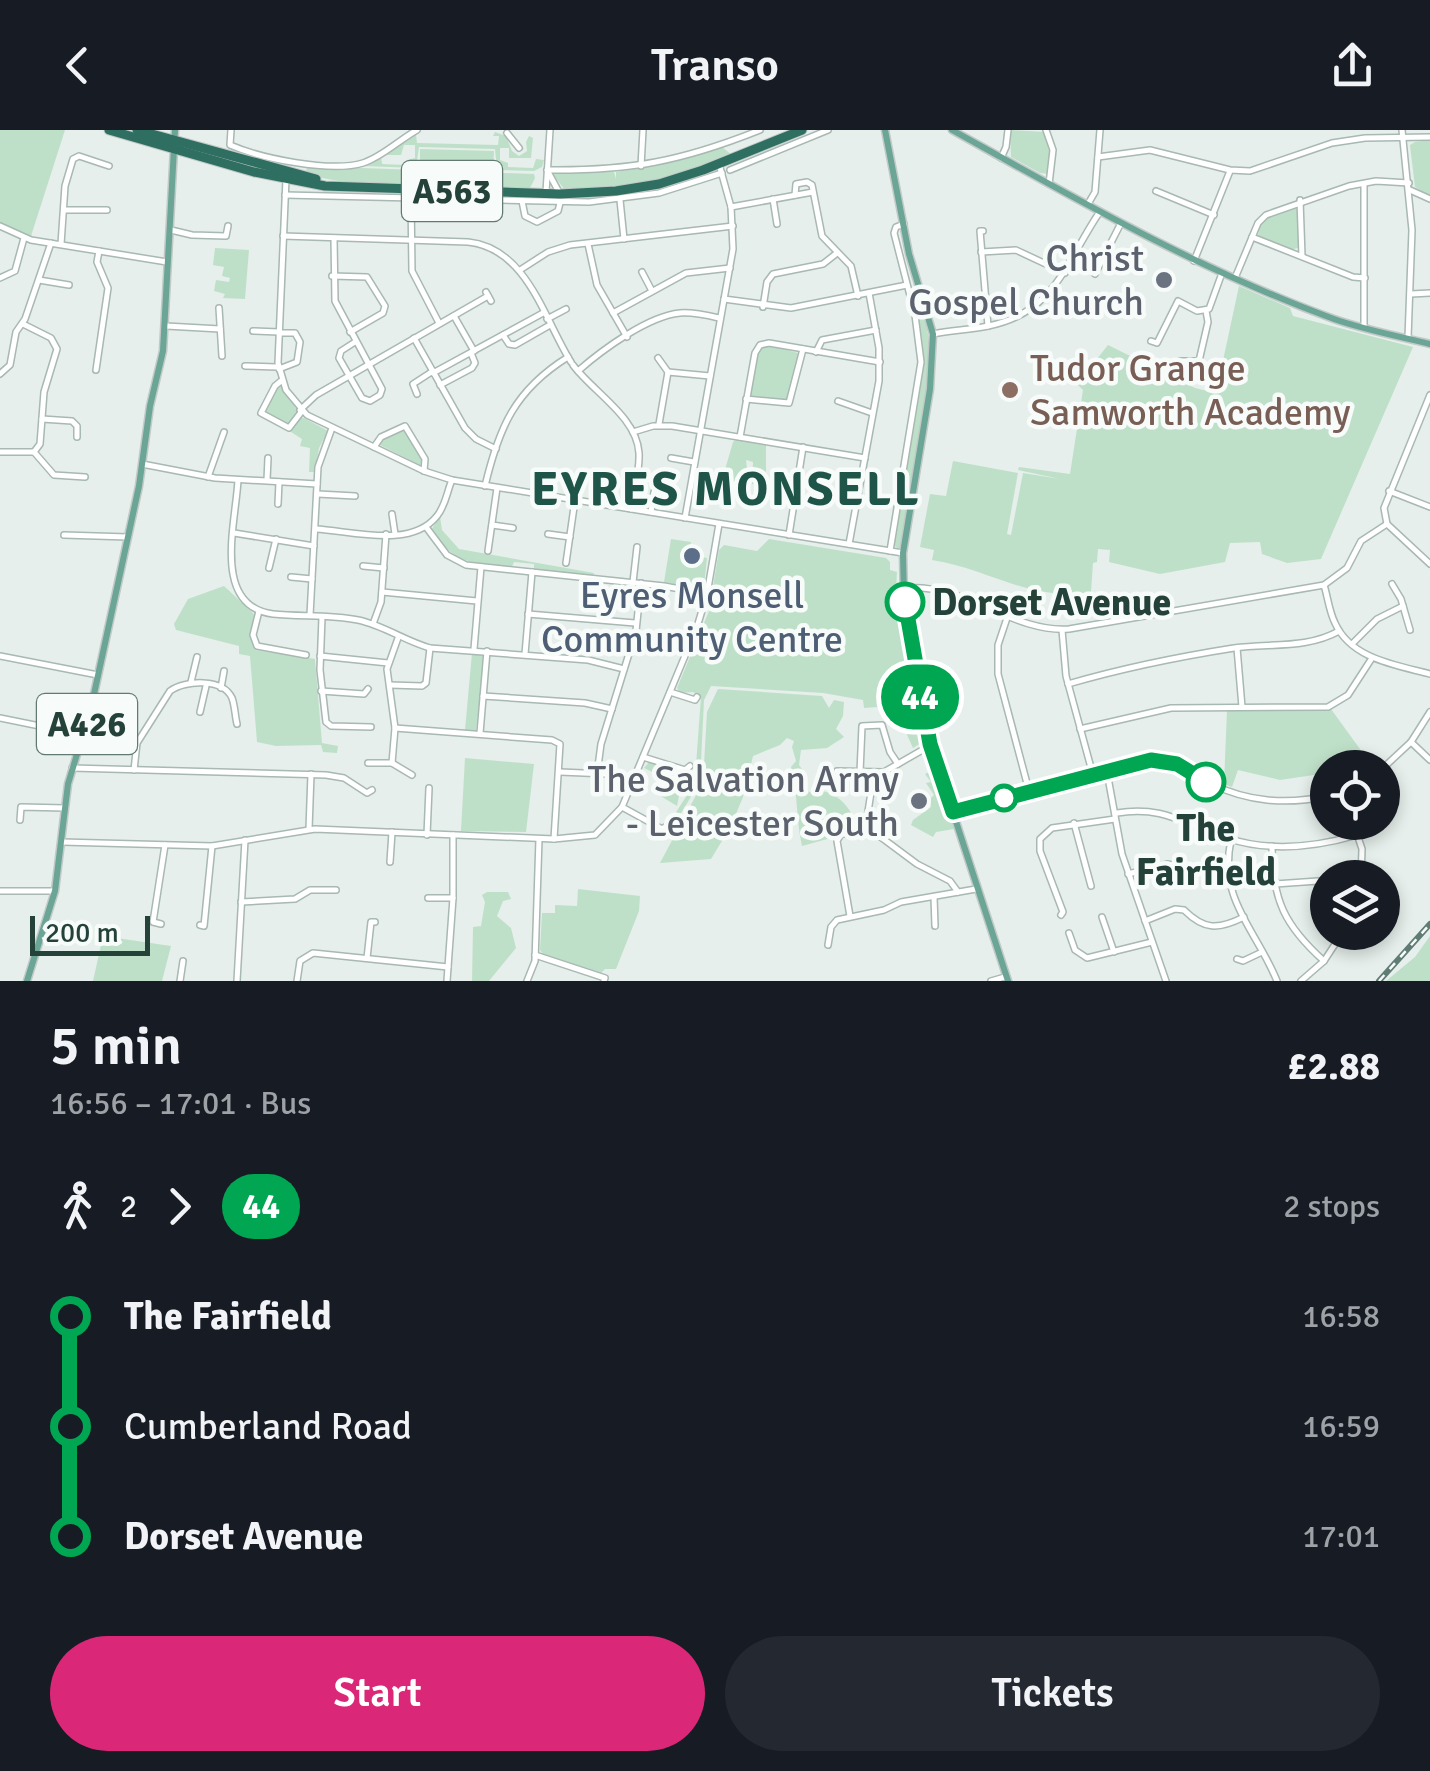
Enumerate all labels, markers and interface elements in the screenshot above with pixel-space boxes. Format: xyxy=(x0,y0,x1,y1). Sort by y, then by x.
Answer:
icon: back xyxy=(50,38,105,93)
text: Transo xyxy=(651,38,779,93)
icon: share xyxy=(1325,38,1380,93)
road number: A563 xyxy=(402,161,502,221)
place label: Christ Gospel Church xyxy=(908,235,1144,326)
marker: Christ Gospel Church xyxy=(1153,269,1175,291)
place label: Tudor Grange Samworth Academy xyxy=(1030,345,1351,436)
marker: Tudor Grange Samworth Academy xyxy=(999,379,1021,401)
district label: EYRES MONSELL xyxy=(531,460,921,519)
marker: Eyres Monsell Community Centre xyxy=(681,545,703,567)
place label: Eyres Monsell Community Centre xyxy=(541,572,843,663)
place label: Dorset Avenue xyxy=(932,579,1171,626)
marker: Dorset Avenue xyxy=(886,583,924,621)
line badge: 44 xyxy=(875,664,965,730)
text: 44 xyxy=(901,676,939,719)
road number: A426 xyxy=(37,694,137,754)
map controls xyxy=(1310,750,1400,950)
button: locate xyxy=(1310,750,1400,840)
place label: The Salvation Army - Leicester South xyxy=(588,756,899,847)
marker: The Fairfield xyxy=(1187,763,1225,801)
unlabelled marker xyxy=(991,785,1017,811)
marker: The Salvation Army - Leicester South xyxy=(908,790,930,812)
place label: The Fairfield xyxy=(1136,805,1276,896)
button: layers xyxy=(1310,860,1400,950)
scale bar xyxy=(30,911,150,956)
text: 200 m xyxy=(45,916,119,950)
text: 5 min xyxy=(50,1012,182,1080)
text: £2.88 xyxy=(1287,1043,1380,1090)
text: 16:56 – 17:01 · Bus xyxy=(50,1084,311,1123)
icon: walk xyxy=(50,1179,105,1234)
icon: forward xyxy=(152,1179,207,1234)
text: 44 xyxy=(242,1185,280,1228)
text: 2 xyxy=(120,1187,137,1226)
text: 2 stops xyxy=(1283,1187,1380,1226)
text: The Fairfield xyxy=(124,1293,332,1340)
text: 16:58 xyxy=(1302,1297,1380,1336)
text: Cumberland Road xyxy=(124,1403,412,1450)
text: 16:59 xyxy=(1302,1407,1380,1446)
text: Dorset Avenue xyxy=(124,1513,363,1560)
text: 17:01 xyxy=(1302,1517,1380,1556)
button: Start xyxy=(50,1636,705,1751)
button: Tickets xyxy=(725,1636,1380,1751)

